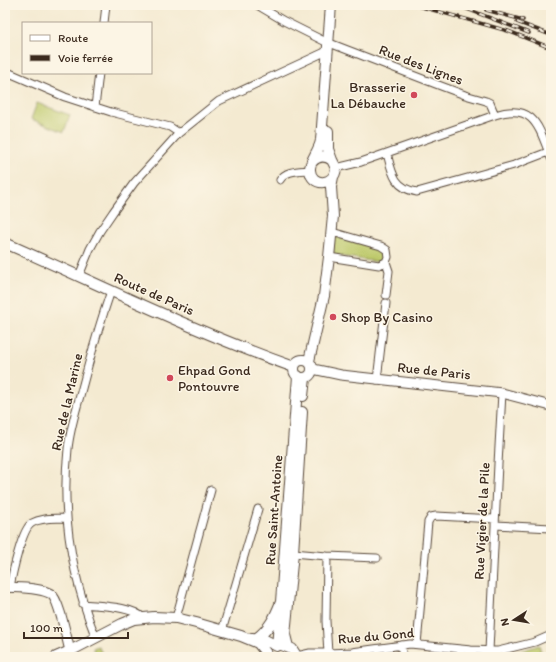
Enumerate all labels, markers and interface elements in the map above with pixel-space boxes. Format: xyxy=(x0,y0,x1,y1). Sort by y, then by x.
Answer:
legend xyxy=(22,22,152,74)
text: Route xyxy=(58,31,88,45)
street label: Rue des Lignes xyxy=(377,41,465,89)
text: Voie ferrée xyxy=(58,51,113,65)
place label: Brasserie La Débauche xyxy=(330,79,406,112)
marker: Brasserie La Débauche xyxy=(409,90,419,100)
street label: Route de Paris xyxy=(111,269,197,319)
place label: Shop By Casino xyxy=(341,309,433,326)
marker: Shop By Casino xyxy=(328,312,338,322)
street label: Rue de la Marine xyxy=(48,351,87,452)
street label: Rue de Paris xyxy=(396,359,472,383)
place label: Ehpad Gond Pontouvre xyxy=(178,362,251,395)
marker: Ehpad Gond Pontouvre xyxy=(165,373,175,383)
street label: Rue Saint-Antoine xyxy=(262,454,286,566)
street label: Rue Vigier de la Pile xyxy=(470,461,494,580)
north arrow xyxy=(494,600,534,640)
scale bar xyxy=(24,614,128,640)
text: N xyxy=(498,617,512,627)
text: 100 m xyxy=(30,621,63,635)
street label: Rue du Gond xyxy=(337,624,415,648)

